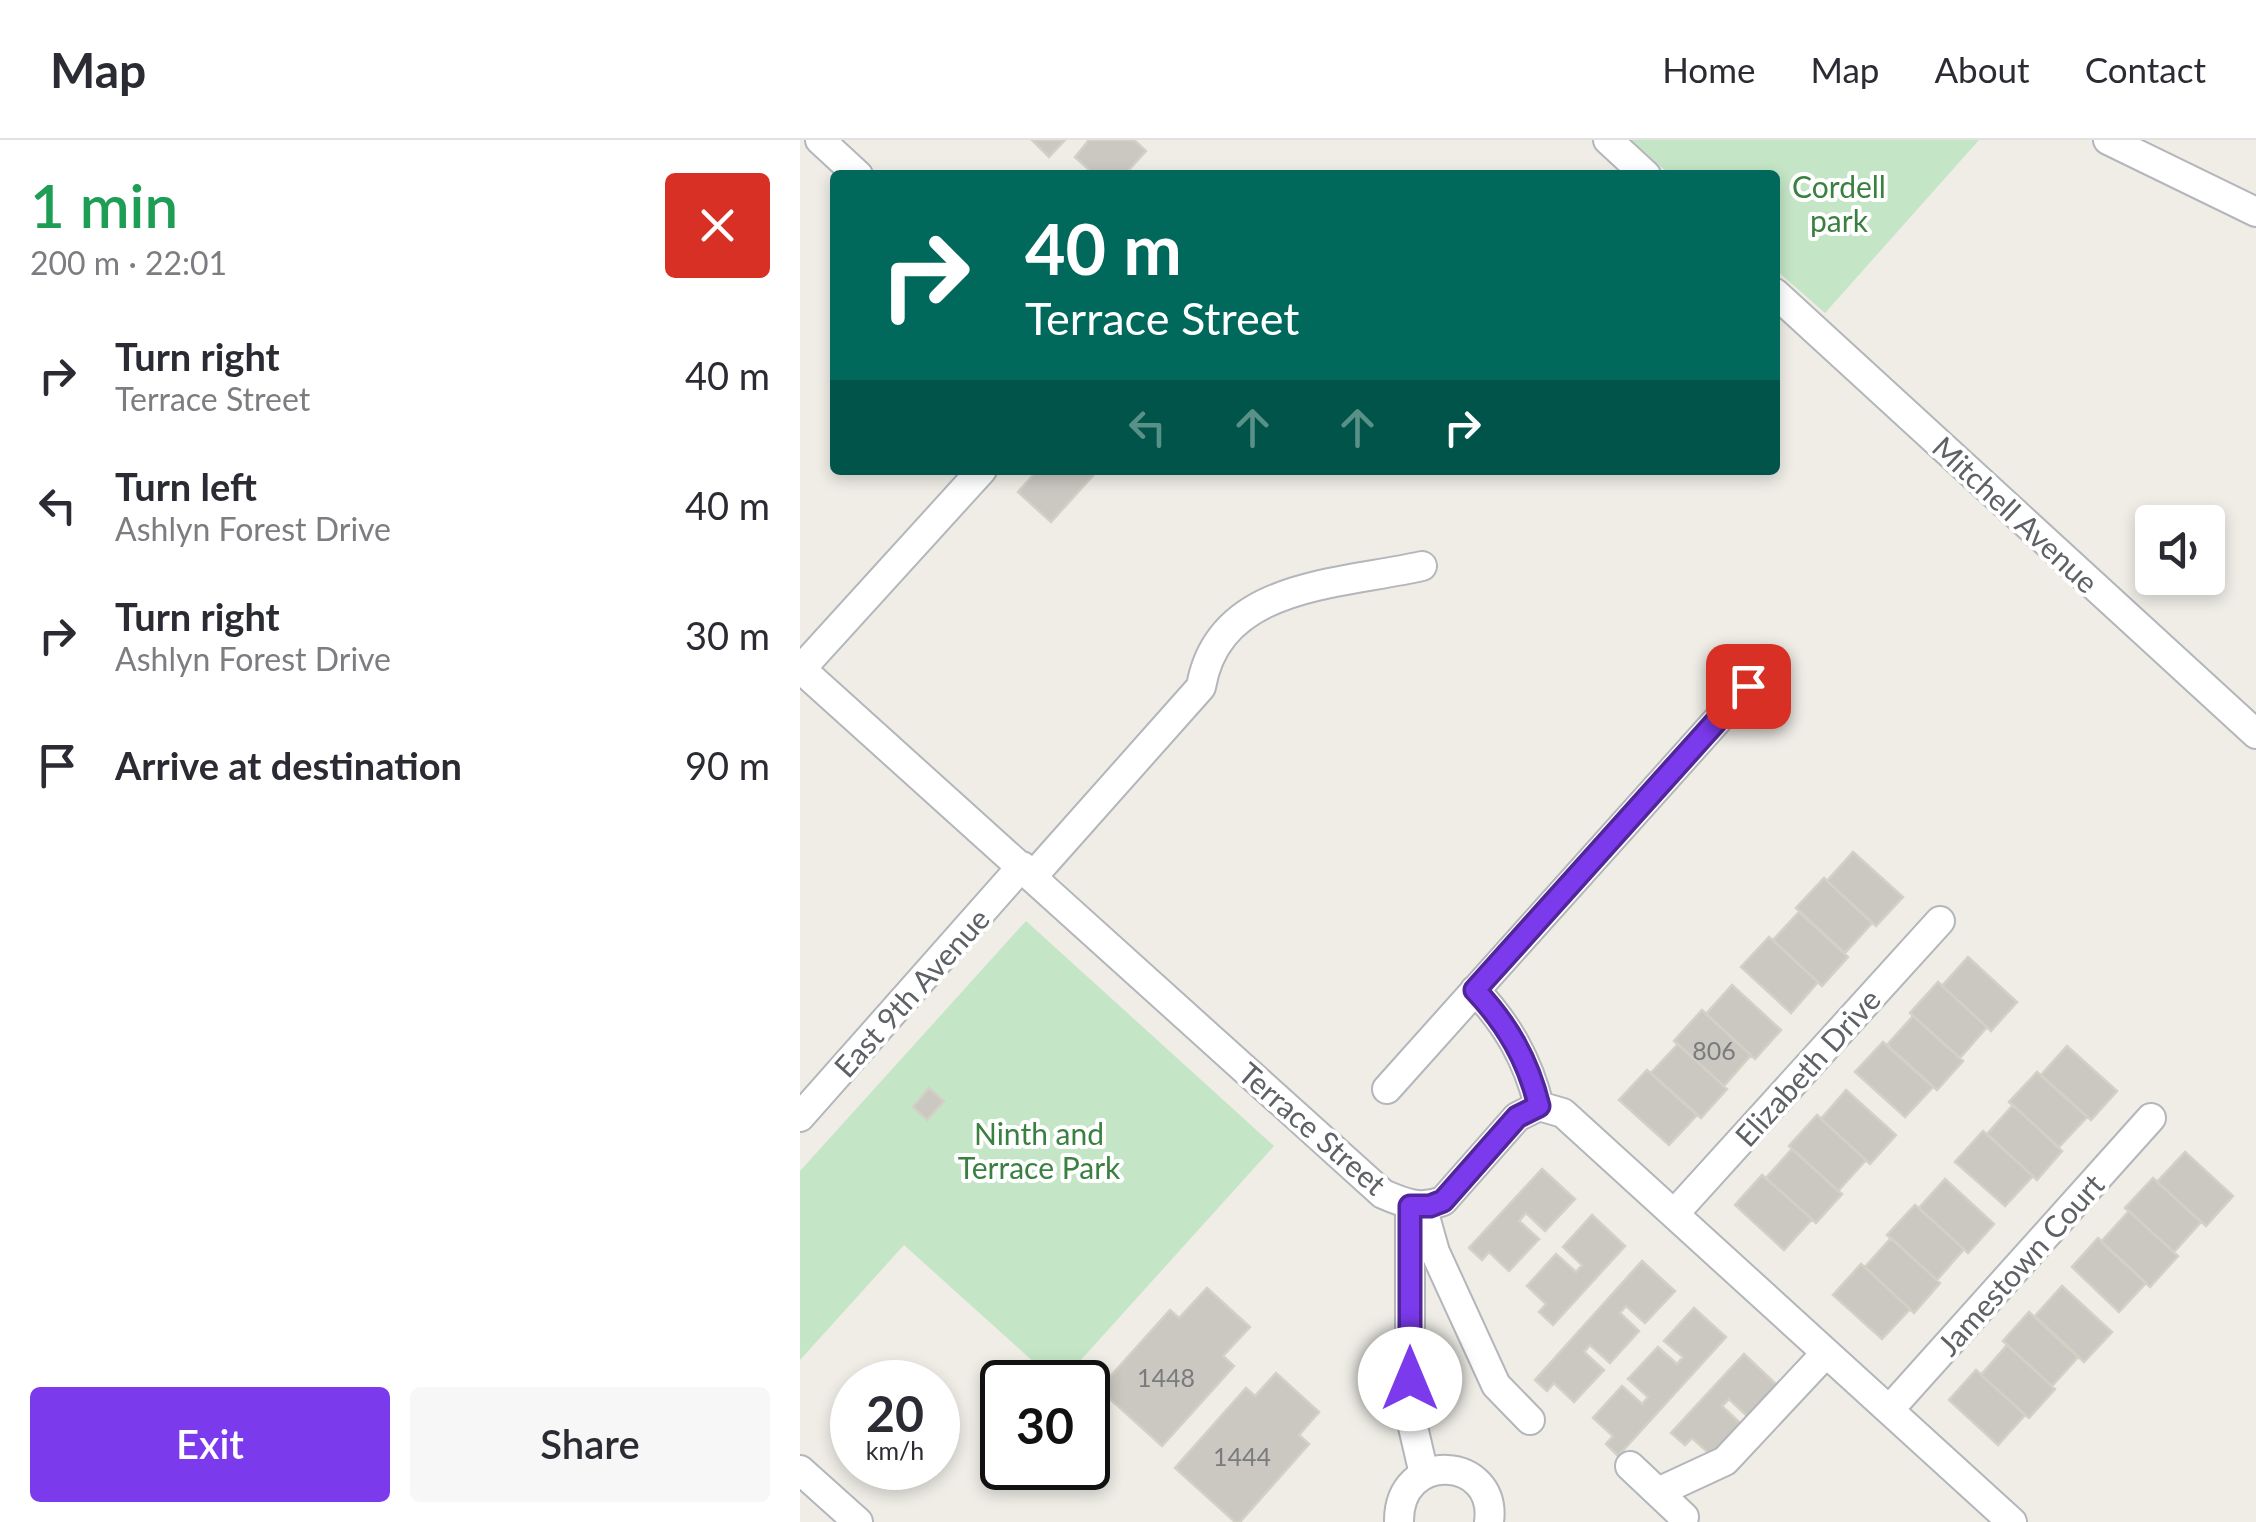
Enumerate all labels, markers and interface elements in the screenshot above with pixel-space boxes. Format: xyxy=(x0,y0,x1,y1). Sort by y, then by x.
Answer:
text: Map xyxy=(50,41,146,98)
text: Home xyxy=(1662,48,1755,90)
text: Map xyxy=(1810,48,1879,90)
text: About xyxy=(1934,48,2030,90)
text: Contact xyxy=(2085,48,2206,90)
park label: Cordell park xyxy=(1792,168,1886,238)
text: 1 min xyxy=(30,169,178,241)
button: close xyxy=(665,173,770,278)
text: 40 m xyxy=(1025,206,1182,290)
icon: right xyxy=(860,210,990,340)
text: 200 m · 22:01 xyxy=(30,243,227,282)
text: Terrace Street xyxy=(1025,291,1299,345)
text: Turn right xyxy=(115,333,280,379)
icon: right xyxy=(30,348,85,403)
text: 40 m xyxy=(685,352,770,398)
text: Terrace Street xyxy=(115,379,310,418)
icon: left xyxy=(1120,400,1175,455)
icon: ahead xyxy=(1225,400,1280,455)
icon: ahead xyxy=(1330,400,1385,455)
icon: right xyxy=(1435,400,1490,455)
street label: Mitchell Avenue xyxy=(1926,428,2106,600)
text: Turn left xyxy=(115,463,257,509)
icon: left xyxy=(30,478,85,533)
text: 40 m xyxy=(685,482,770,528)
map controls xyxy=(2135,505,2225,595)
button: sound xyxy=(2135,505,2225,595)
text: Ashlyn Forest Drive xyxy=(115,509,391,548)
text: Turn right xyxy=(115,593,280,639)
icon: right xyxy=(30,608,85,663)
text: 30 m xyxy=(685,612,770,658)
text: Ashlyn Forest Drive xyxy=(115,639,391,678)
pin xyxy=(1706,644,1791,729)
icon: arrive xyxy=(1721,659,1776,714)
icon: arrive xyxy=(30,738,85,793)
text: Arrive at destination xyxy=(115,742,462,788)
text: 90 m xyxy=(685,742,770,788)
street label: East 9th Avenue xyxy=(826,900,996,1084)
street label: Elizabeth Drive xyxy=(1727,981,1887,1153)
house number: 806 xyxy=(1692,1035,1736,1065)
street label: Terrace Street xyxy=(1232,1054,1394,1202)
park label: Ninth and Terrace Park xyxy=(958,1115,1121,1185)
street label: Jamestown Court xyxy=(1929,1166,2111,1362)
position arrow xyxy=(1358,1327,1462,1431)
speed limit sign: 30 xyxy=(980,1360,1110,1490)
house number: 1448 xyxy=(1137,1362,1195,1392)
text: 20 xyxy=(866,1383,924,1443)
button: Exit xyxy=(30,1387,390,1502)
button: Share xyxy=(410,1387,770,1502)
text: km/h xyxy=(866,1435,924,1465)
house number: 1444 xyxy=(1213,1441,1271,1471)

